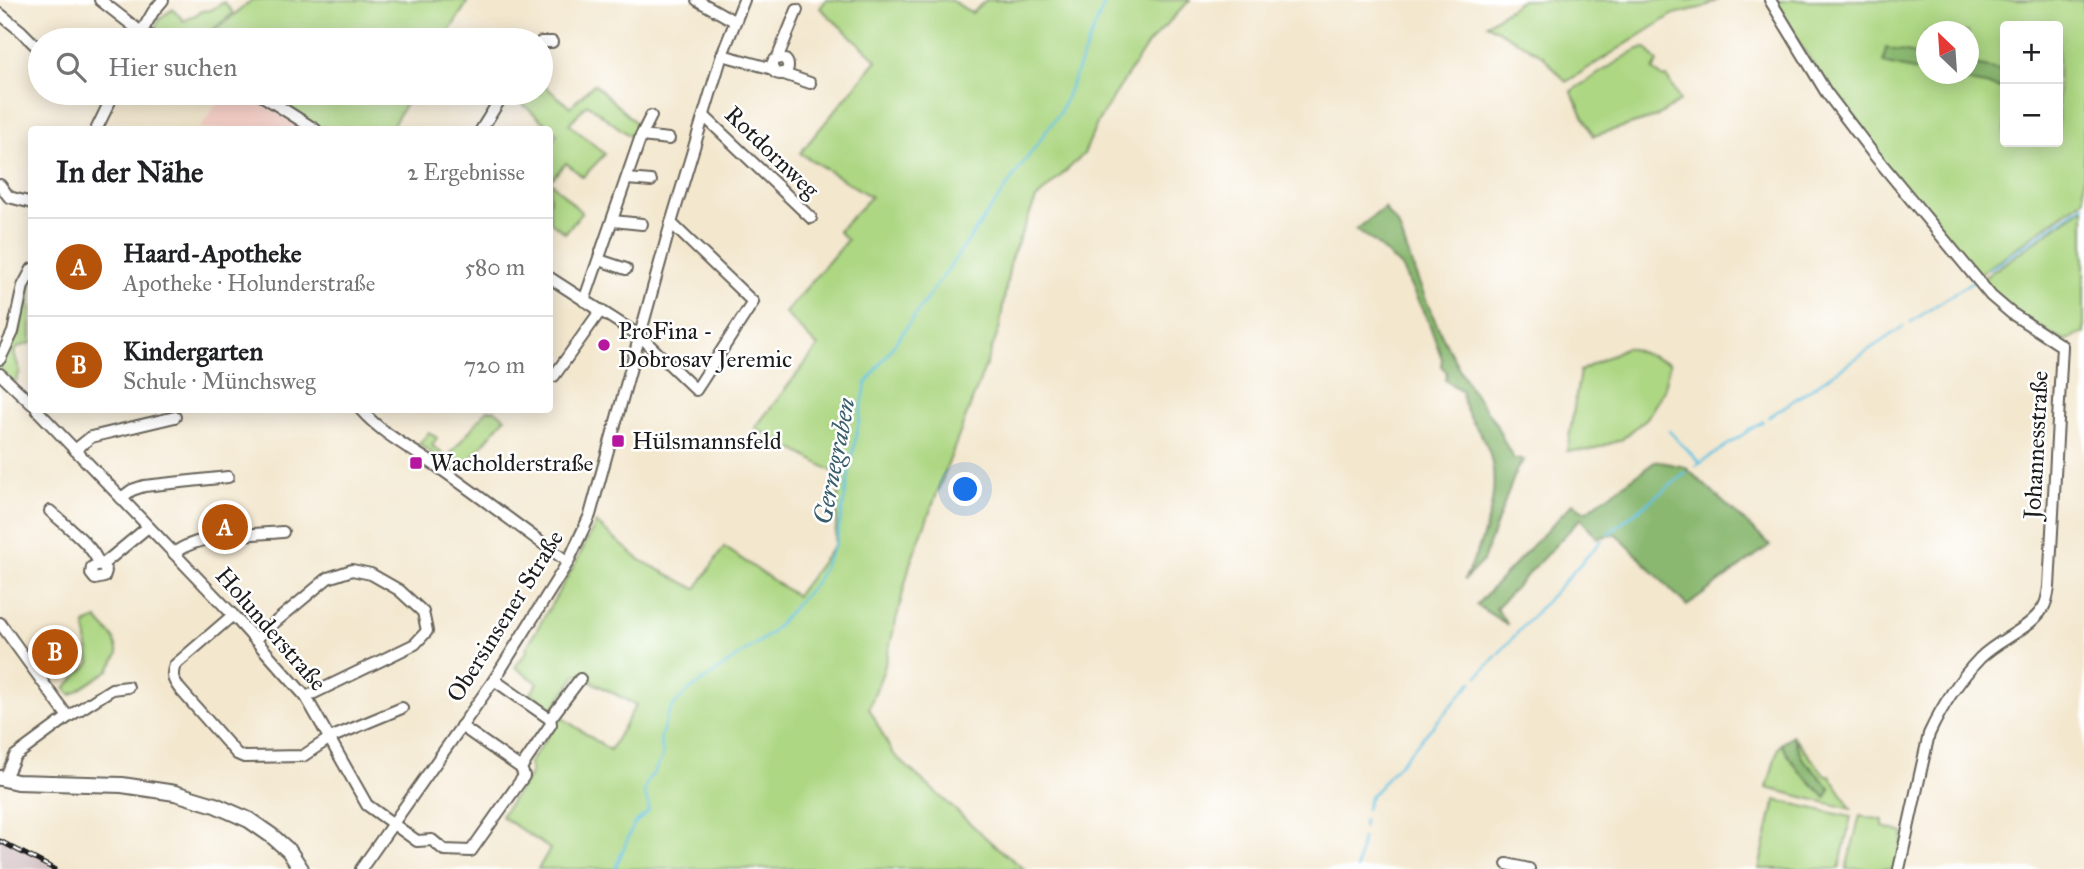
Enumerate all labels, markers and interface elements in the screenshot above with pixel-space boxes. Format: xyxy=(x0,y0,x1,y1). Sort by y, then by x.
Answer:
north arrow xyxy=(1916,21,1979,84)
map controls xyxy=(2000,21,2063,147)
button: + xyxy=(2000,21,2063,84)
search box xyxy=(28,28,553,105)
icon: search xyxy=(52,48,90,86)
text: Hier suchen xyxy=(108,51,237,83)
button: − xyxy=(2000,84,2063,147)
street label: Rotdornweg xyxy=(718,99,826,205)
text: In der Nähe xyxy=(56,154,204,190)
text: 2 Ergebnisse xyxy=(407,158,525,186)
text: Haard-Apotheke xyxy=(123,237,302,269)
text: A xyxy=(71,253,87,281)
text: 580 m xyxy=(464,253,525,281)
text: Apotheke · Holunderstraße xyxy=(123,269,375,297)
place label: ProFina - Dobrosav Jeremic xyxy=(618,316,792,374)
text: Kindergarten xyxy=(123,335,263,367)
marker: ProFina - Dobrosav Jeremic xyxy=(596,337,612,353)
text: B xyxy=(71,351,87,379)
text: 720 m xyxy=(464,351,525,379)
text: Schule · Münchsweg xyxy=(123,367,316,395)
street label: Johannesstraße xyxy=(2017,370,2055,523)
water label: Gernegraben xyxy=(806,394,862,527)
place label: Hülsmannsfeld xyxy=(632,426,782,456)
marker: Hülsmannsfeld xyxy=(610,433,626,449)
place label: Wacholderstraße xyxy=(430,448,594,478)
marker: Wacholderstraße xyxy=(408,455,424,471)
your location xyxy=(948,472,982,506)
pin: A xyxy=(202,501,248,553)
street label: Obersinsener Straße xyxy=(440,524,570,708)
street label: Holunderstraße xyxy=(209,561,333,697)
pin: B xyxy=(32,626,78,678)

